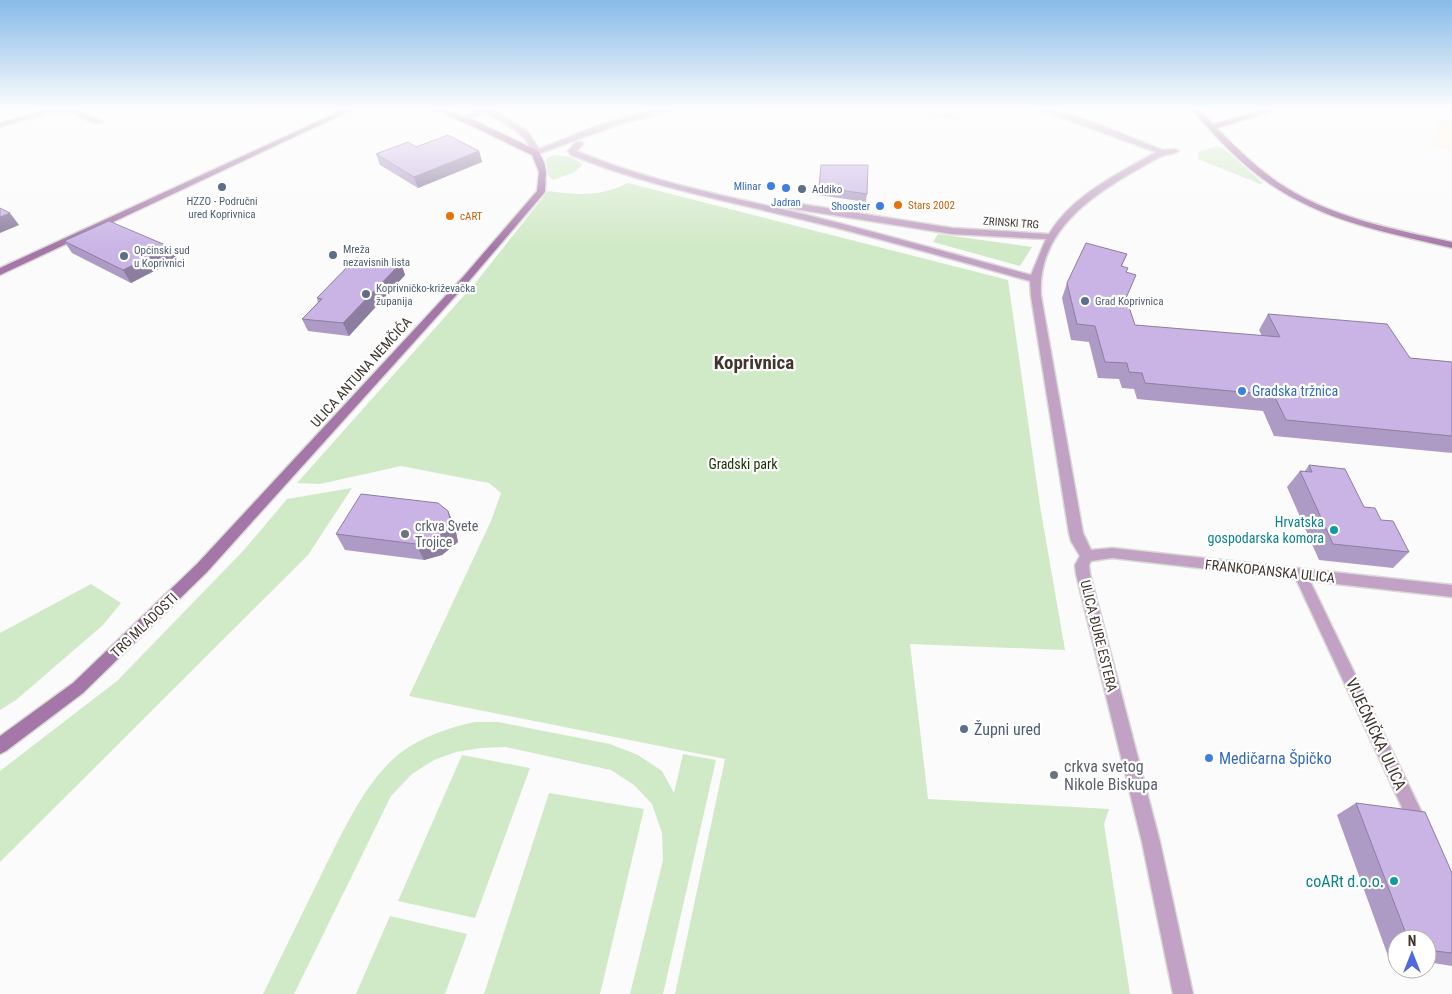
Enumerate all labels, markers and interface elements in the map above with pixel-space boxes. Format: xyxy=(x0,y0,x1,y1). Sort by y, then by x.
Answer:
place label: Mlinar xyxy=(734,180,762,193)
marker: Mlinar xyxy=(765,180,777,192)
marker: HZZO - Područni ured Koprivnica xyxy=(216,181,228,193)
marker: Jadran xyxy=(780,182,792,194)
marker: Addiko xyxy=(796,183,808,195)
place label: Addiko xyxy=(812,183,843,196)
place label: HZZO - Područni ured Koprivnica xyxy=(186,195,258,221)
place label: Jadran xyxy=(771,196,801,209)
marker: Stars 2002 xyxy=(892,199,904,211)
place label: Stars 2002 xyxy=(908,199,955,212)
place label: Shooster xyxy=(831,200,871,213)
marker: Shooster xyxy=(874,200,886,212)
marker: cART xyxy=(444,210,456,222)
place label: cART xyxy=(460,210,483,223)
street label: ZRINSKI TRG xyxy=(983,215,1039,231)
place label: Mreža nezavisnih lista xyxy=(343,243,410,269)
place label: Općinski sud u Koprivnici xyxy=(134,244,190,270)
marker: Mreža nezavisnih lista xyxy=(327,249,339,261)
marker: Općinski sud u Koprivnici xyxy=(118,250,130,262)
place label: Koprivničko-križevačka županija xyxy=(376,282,475,308)
marker: Koprivničko-križevačka županija xyxy=(360,288,372,300)
marker: Grad Koprivnica xyxy=(1079,295,1091,307)
place label: Grad Koprivnica xyxy=(1095,295,1163,308)
street label: ULICA ANTUNA NEMČIĆA xyxy=(307,313,415,430)
district label: Koprivnica xyxy=(714,351,794,374)
place label: Gradska tržnica xyxy=(1252,383,1338,399)
marker: Gradska tržnica xyxy=(1236,385,1248,397)
park label: Gradski park xyxy=(708,456,778,472)
place label: Hrvatska gospodarska komora xyxy=(1208,514,1324,546)
place label: crkva Svete Trojice xyxy=(415,518,479,550)
marker: Hrvatska gospodarska komora xyxy=(1328,524,1340,536)
marker: crkva Svete Trojice xyxy=(399,528,411,540)
street label: FRANKOPANSKA ULICA xyxy=(1204,556,1336,586)
street label: ULICA ĐURE ESTERA xyxy=(1077,578,1121,694)
street label: TRG MLADOSTI xyxy=(107,589,181,661)
street label: VIJEĆNIČKA ULICA xyxy=(1342,675,1411,793)
place label: Župni ured xyxy=(974,720,1041,739)
marker: Župni ured xyxy=(958,723,970,735)
place label: Medičarna Špičko xyxy=(1219,749,1332,768)
marker: Medičarna Špičko xyxy=(1203,752,1215,764)
place label: crkva svetog Nikole Biskupa xyxy=(1064,757,1158,794)
marker: crkva svetog Nikole Biskupa xyxy=(1048,769,1060,781)
place label: coARt d.o.o. xyxy=(1306,872,1384,891)
marker: coARt d.o.o. xyxy=(1388,875,1400,887)
north arrow xyxy=(1387,929,1437,979)
text: N xyxy=(1408,933,1416,949)

